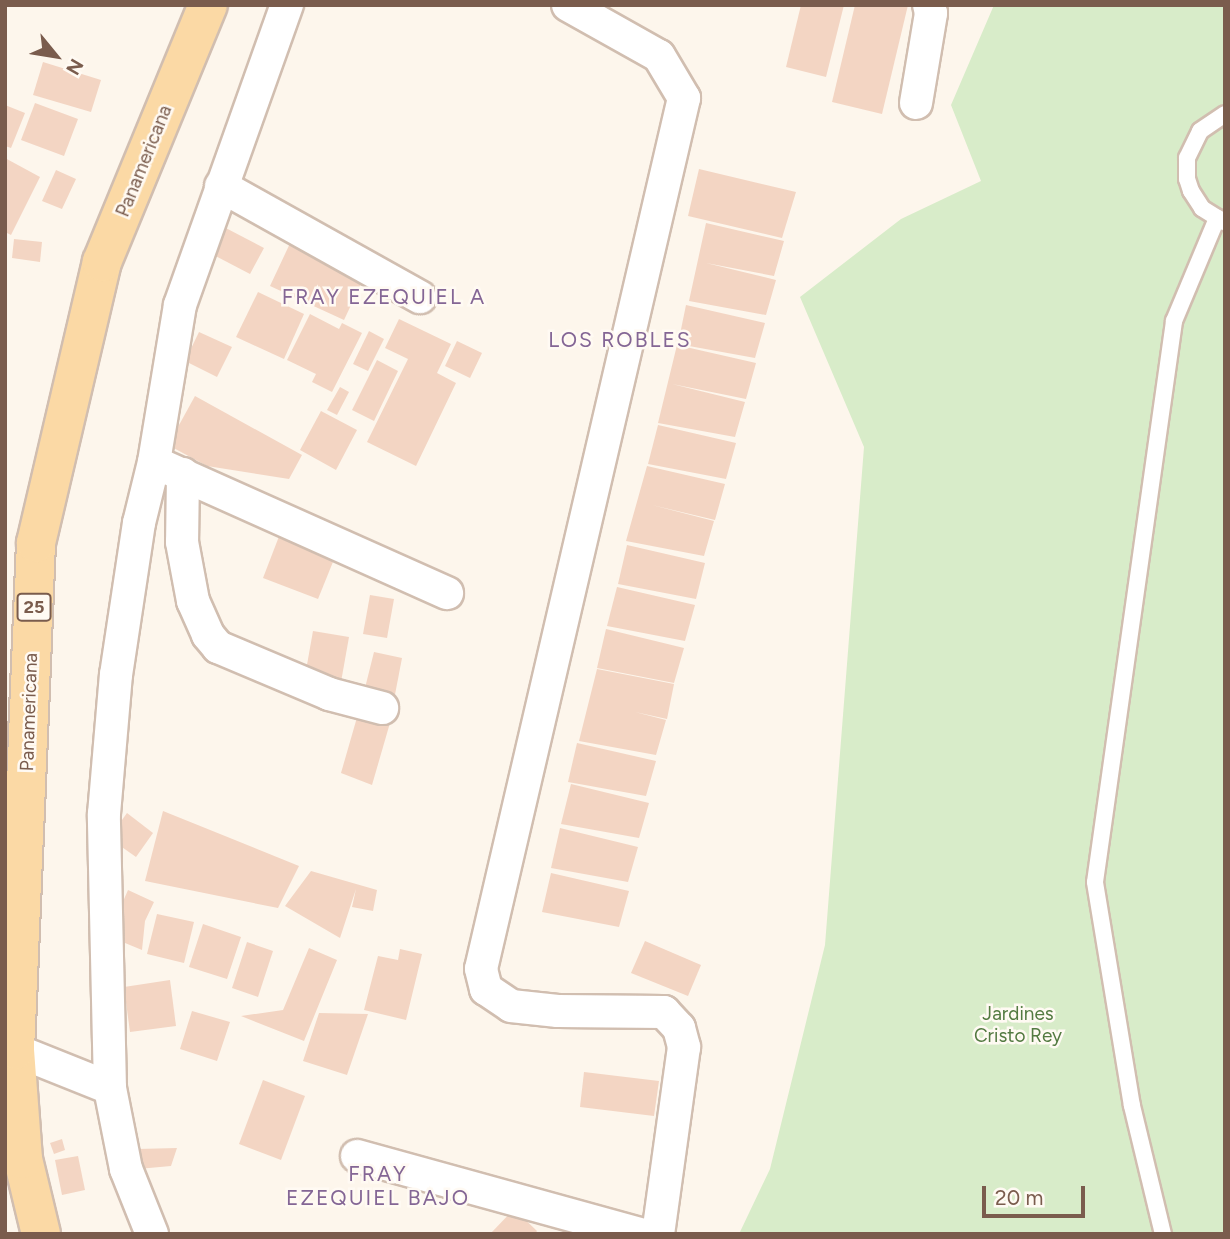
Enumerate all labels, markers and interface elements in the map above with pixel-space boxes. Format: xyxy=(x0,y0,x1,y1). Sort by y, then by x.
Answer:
north arrow xyxy=(21,21,91,91)
text: N xyxy=(61,55,88,79)
street label: Panamericana xyxy=(111,102,177,220)
district label: FRAY EZEQUIEL A xyxy=(284,284,484,310)
district label: LOS ROBLES xyxy=(550,327,690,353)
road number: 25 xyxy=(16,592,52,622)
street label: Panamericana xyxy=(16,652,42,772)
park label: Jardines Cristo Rey xyxy=(974,1003,1062,1047)
district label: FRAY EZEQUIEL BAJO xyxy=(288,1161,468,1211)
scale bar xyxy=(985,1172,1088,1216)
text: 20 m xyxy=(995,1185,1043,1210)

